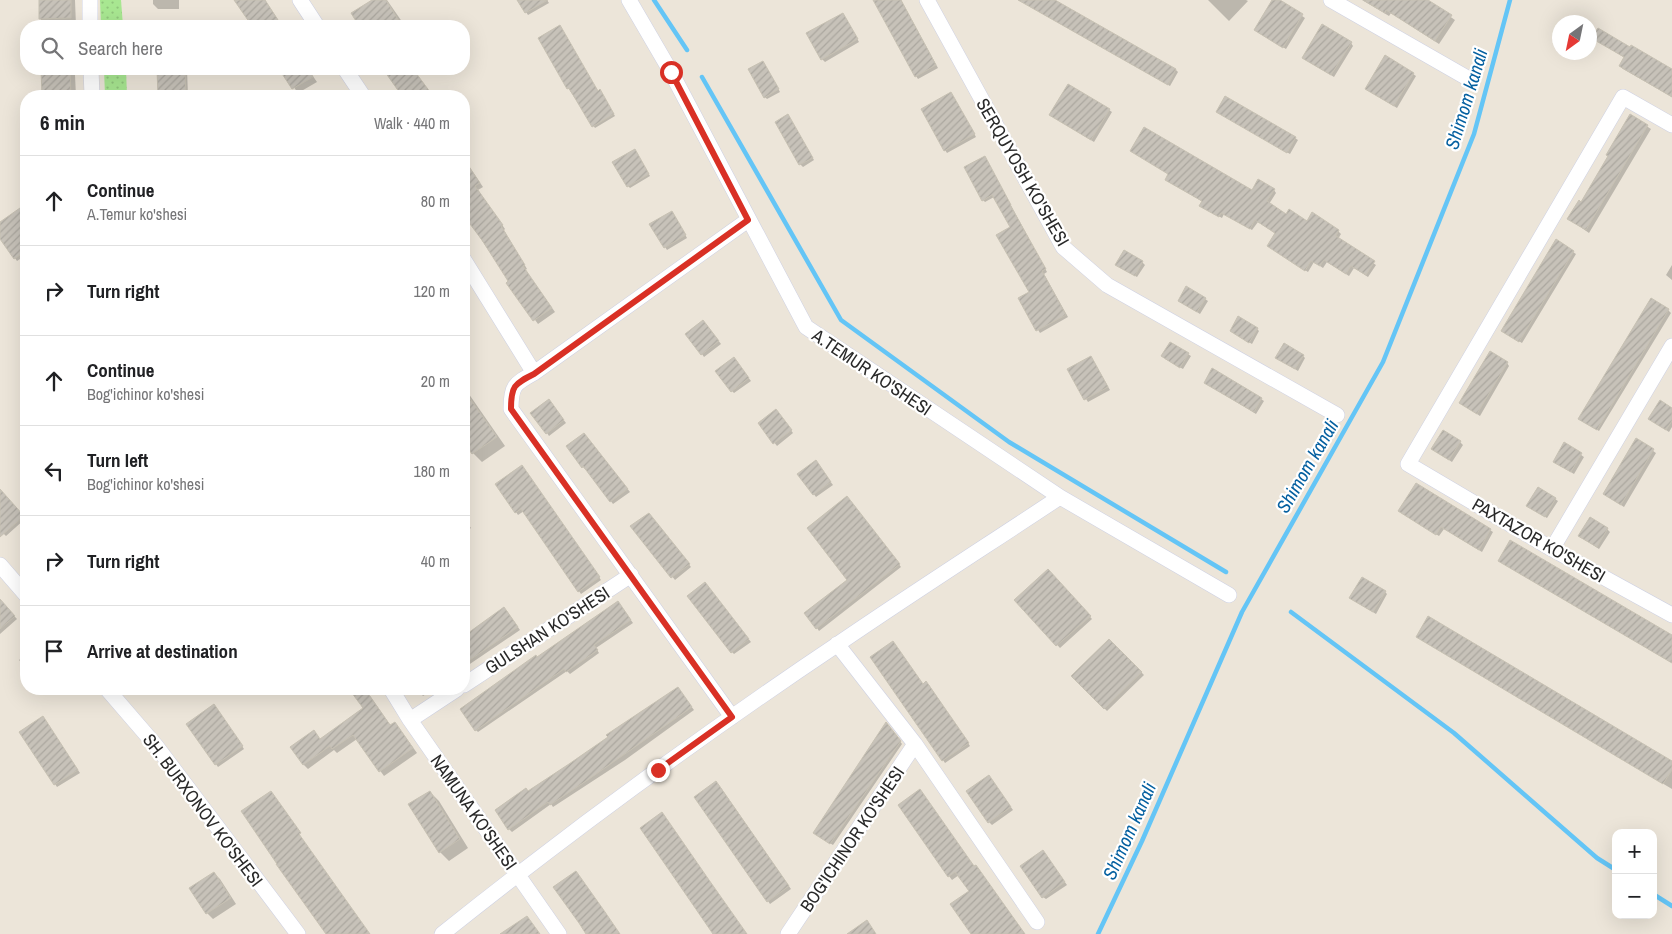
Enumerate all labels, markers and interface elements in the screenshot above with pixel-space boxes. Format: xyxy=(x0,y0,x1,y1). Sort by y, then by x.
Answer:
north arrow xyxy=(1552,15,1597,60)
search box xyxy=(20,20,470,75)
icon: search xyxy=(38,34,66,62)
text: Search here xyxy=(78,35,163,61)
water label: Shimom kanali xyxy=(1438,45,1494,152)
route start xyxy=(660,61,683,84)
street label: SERQUYOSH KO'SHESI xyxy=(970,93,1076,251)
text: 6 min xyxy=(40,108,85,137)
text: Walk · 440 m xyxy=(374,112,450,134)
text: Continue xyxy=(87,177,155,203)
icon: ahead xyxy=(40,187,68,215)
text: 80 m xyxy=(421,190,450,212)
text: A.Temur ko'shesi xyxy=(87,203,187,225)
icon: right xyxy=(40,277,68,305)
text: Turn right xyxy=(87,278,159,304)
text: 120 m xyxy=(414,280,450,302)
street label: A.TEMUR KO'SHESI xyxy=(807,322,937,421)
text: Continue xyxy=(87,357,155,383)
icon: ahead xyxy=(40,367,68,395)
text: 20 m xyxy=(421,370,450,392)
text: Bog'ichinor ko'shesi xyxy=(87,383,204,405)
water label: Shimom kanali xyxy=(1270,414,1345,517)
text: Turn left xyxy=(87,447,148,473)
icon: left xyxy=(40,457,68,485)
text: 180 m xyxy=(414,460,450,482)
text: Bog'ichinor ko'shesi xyxy=(87,473,204,495)
street label: PAXTAZOR KO'SHESI xyxy=(1468,492,1610,588)
icon: right xyxy=(40,547,68,575)
text: Turn right xyxy=(87,548,159,574)
text: 40 m xyxy=(421,550,450,572)
street label: GULSHAN KO'SHESI xyxy=(480,580,614,680)
icon: arrive xyxy=(40,637,68,665)
text: Arrive at destination xyxy=(87,638,238,664)
street label: SH. BURXONOV KO'SHESI xyxy=(137,728,269,892)
street label: NAMUNA KO'SHESI xyxy=(425,749,523,875)
route end xyxy=(647,759,670,782)
street label: BOG'ICHINOR KO'SHESI xyxy=(794,761,910,917)
water label: Shimom kanali xyxy=(1096,778,1162,884)
map controls xyxy=(1612,829,1657,919)
button: + xyxy=(1612,829,1657,874)
button: − xyxy=(1612,874,1657,919)

